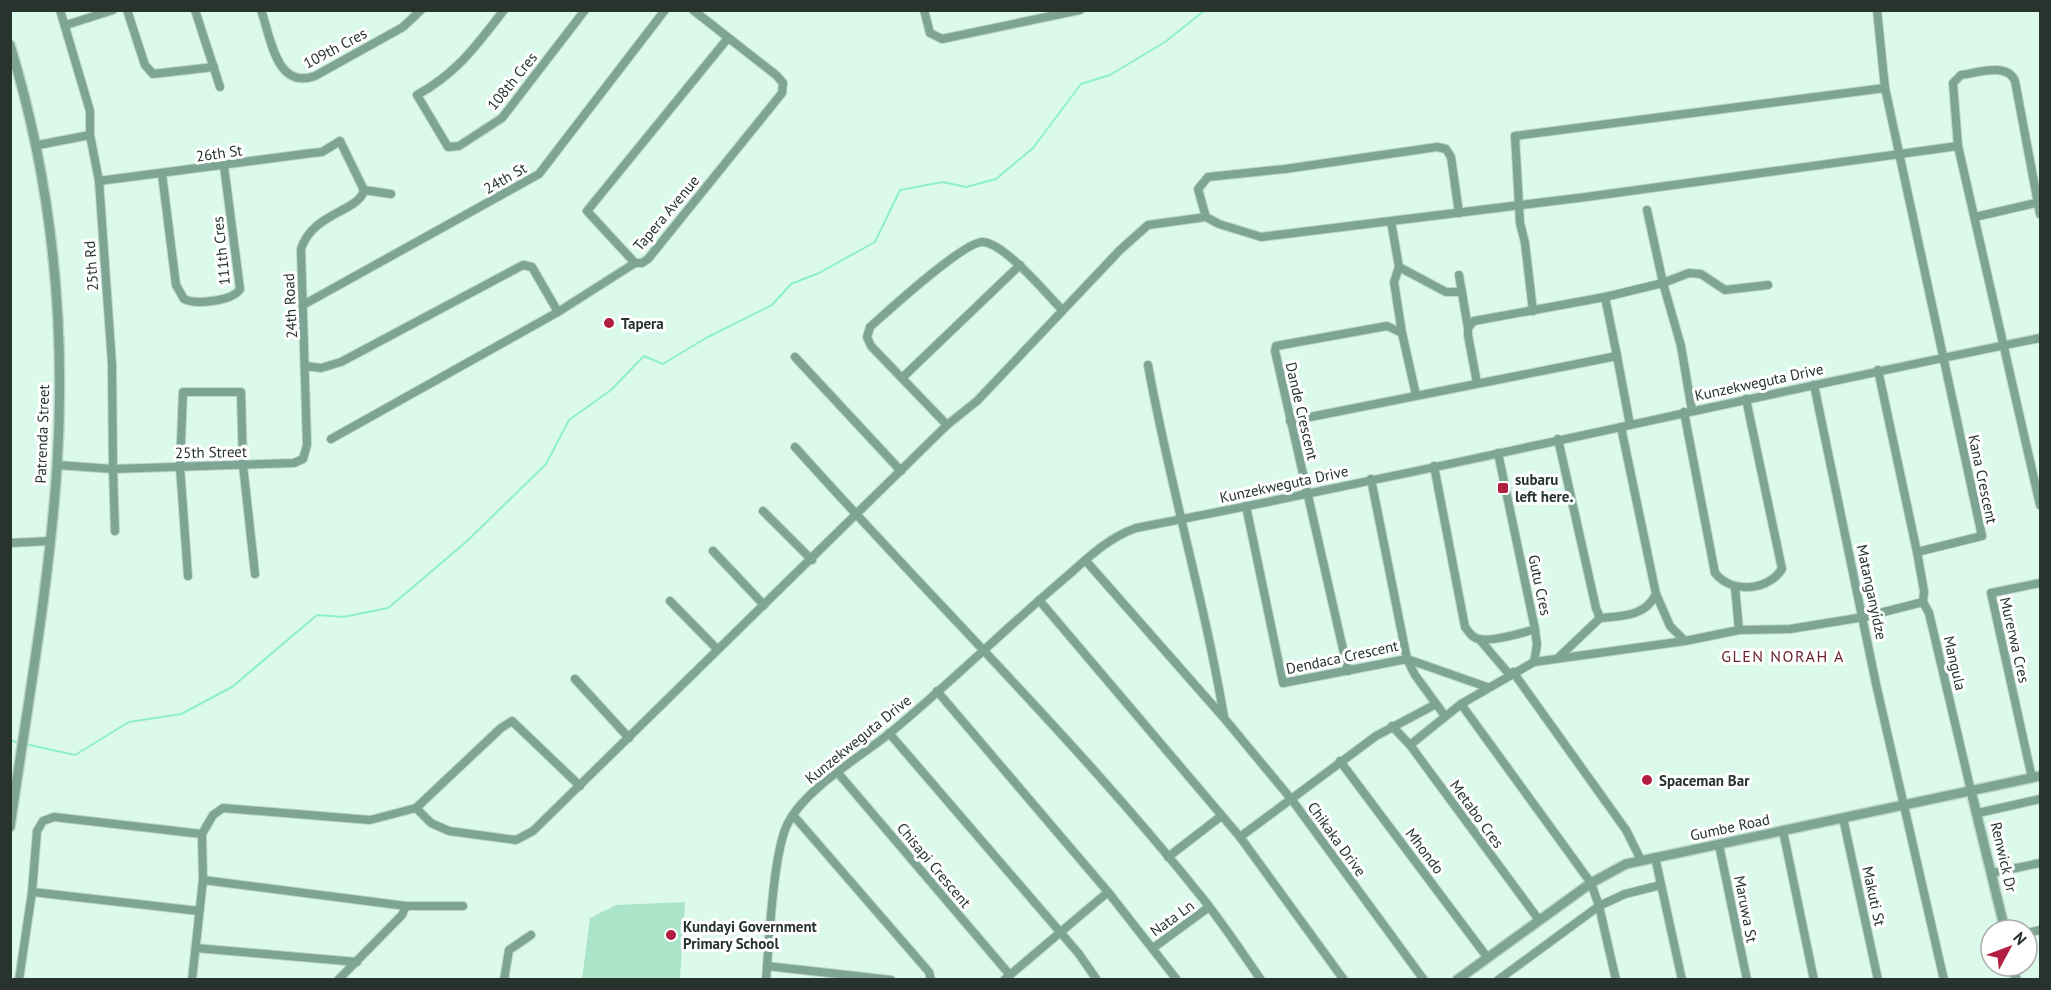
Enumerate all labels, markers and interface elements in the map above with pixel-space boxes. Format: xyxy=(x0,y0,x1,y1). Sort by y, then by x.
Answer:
street label: 109th Cres xyxy=(300,23,370,73)
street label: 108th Cres xyxy=(483,48,541,114)
street label: 26th St xyxy=(195,140,243,166)
street label: 24th St xyxy=(480,158,530,198)
street label: Tapera Avenue xyxy=(629,171,703,255)
street label: 111th Cres xyxy=(208,216,234,286)
street label: 25th Rd xyxy=(80,240,102,292)
street label: 24th Road xyxy=(279,273,301,339)
place label: Tapera xyxy=(621,314,664,333)
marker: Tapera xyxy=(602,316,616,330)
street label: Kunzekweguta Drive xyxy=(1693,359,1825,405)
street label: Dande Crescent xyxy=(1282,360,1322,462)
street label: Patrenda Street xyxy=(31,384,53,484)
street label: Kana Crescent xyxy=(1964,433,2002,525)
street label: 25th Street xyxy=(175,442,247,462)
street label: Kunzekweguta Drive xyxy=(1218,461,1350,507)
place label: subaru left here. xyxy=(1515,470,1573,506)
marker: subaru left here. xyxy=(1496,481,1510,495)
street label: Matanganyidze xyxy=(1853,543,1891,641)
street label: Gutu Cres xyxy=(1524,553,1556,617)
street label: Murerwa Cres xyxy=(1996,595,2034,685)
street label: Mangula xyxy=(1940,634,1970,692)
street label: Dendaca Crescent xyxy=(1284,636,1400,678)
district label: GLEN NORAH A xyxy=(1721,646,1845,666)
street label: Kunzekweguta Drive xyxy=(801,690,915,788)
place label: Spaceman Bar xyxy=(1659,771,1750,790)
marker: Spaceman Bar xyxy=(1640,773,1654,787)
street label: Metabo Cres xyxy=(1446,776,1508,852)
street label: Chikaka Drive xyxy=(1304,798,1370,880)
street label: Gumbe Road xyxy=(1688,809,1772,845)
street label: Chisapi Crescent xyxy=(893,819,975,911)
street label: Renwick Dr xyxy=(1987,820,2021,894)
street label: Mhondo xyxy=(1402,824,1448,878)
street label: Makuti St xyxy=(1858,864,1890,928)
street label: Maruwa St xyxy=(1730,874,1762,944)
street label: Nata Ln xyxy=(1146,896,1198,940)
place label: Kundayi Government Primary School xyxy=(683,917,818,953)
north arrow xyxy=(1979,918,2039,978)
marker: Kundayi Government Primary School xyxy=(664,928,678,942)
text: N xyxy=(2009,928,2031,949)

